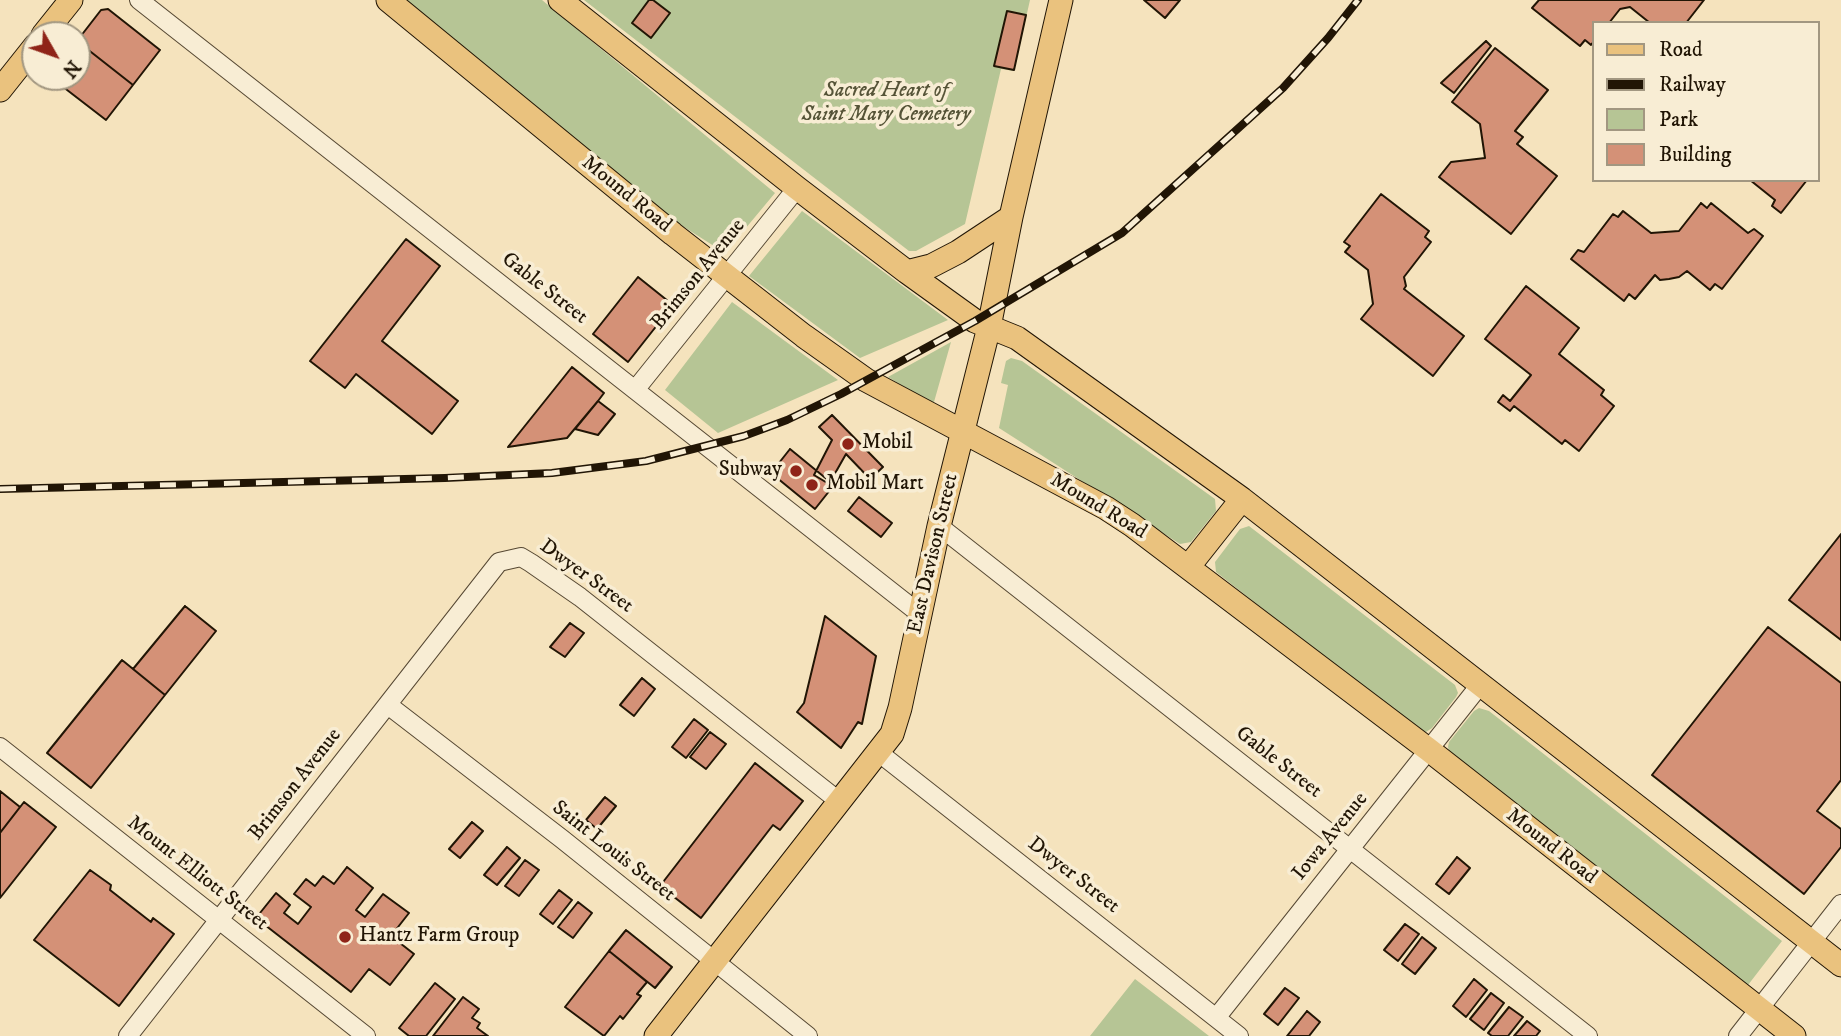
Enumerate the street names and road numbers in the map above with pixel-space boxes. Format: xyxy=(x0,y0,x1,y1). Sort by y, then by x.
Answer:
street label: Mound Road xyxy=(576,151,676,239)
street label: Brimson Avenue xyxy=(647,214,751,336)
street label: Gable Street xyxy=(496,248,592,330)
street label: Mound Road xyxy=(1045,468,1151,546)
street label: East Davison Street xyxy=(903,471,965,637)
street label: Dwyer Street xyxy=(534,535,638,619)
street label: Gable Street xyxy=(1230,722,1326,804)
street label: Brimson Avenue xyxy=(244,724,348,846)
street label: Iowa Avenue xyxy=(1288,788,1374,886)
street label: Saint Louis Street xyxy=(546,796,680,908)
street label: Mound Road xyxy=(1500,804,1602,890)
street label: Mount Elliott Street xyxy=(121,811,273,937)
street label: Dwyer Street xyxy=(1022,832,1124,920)

